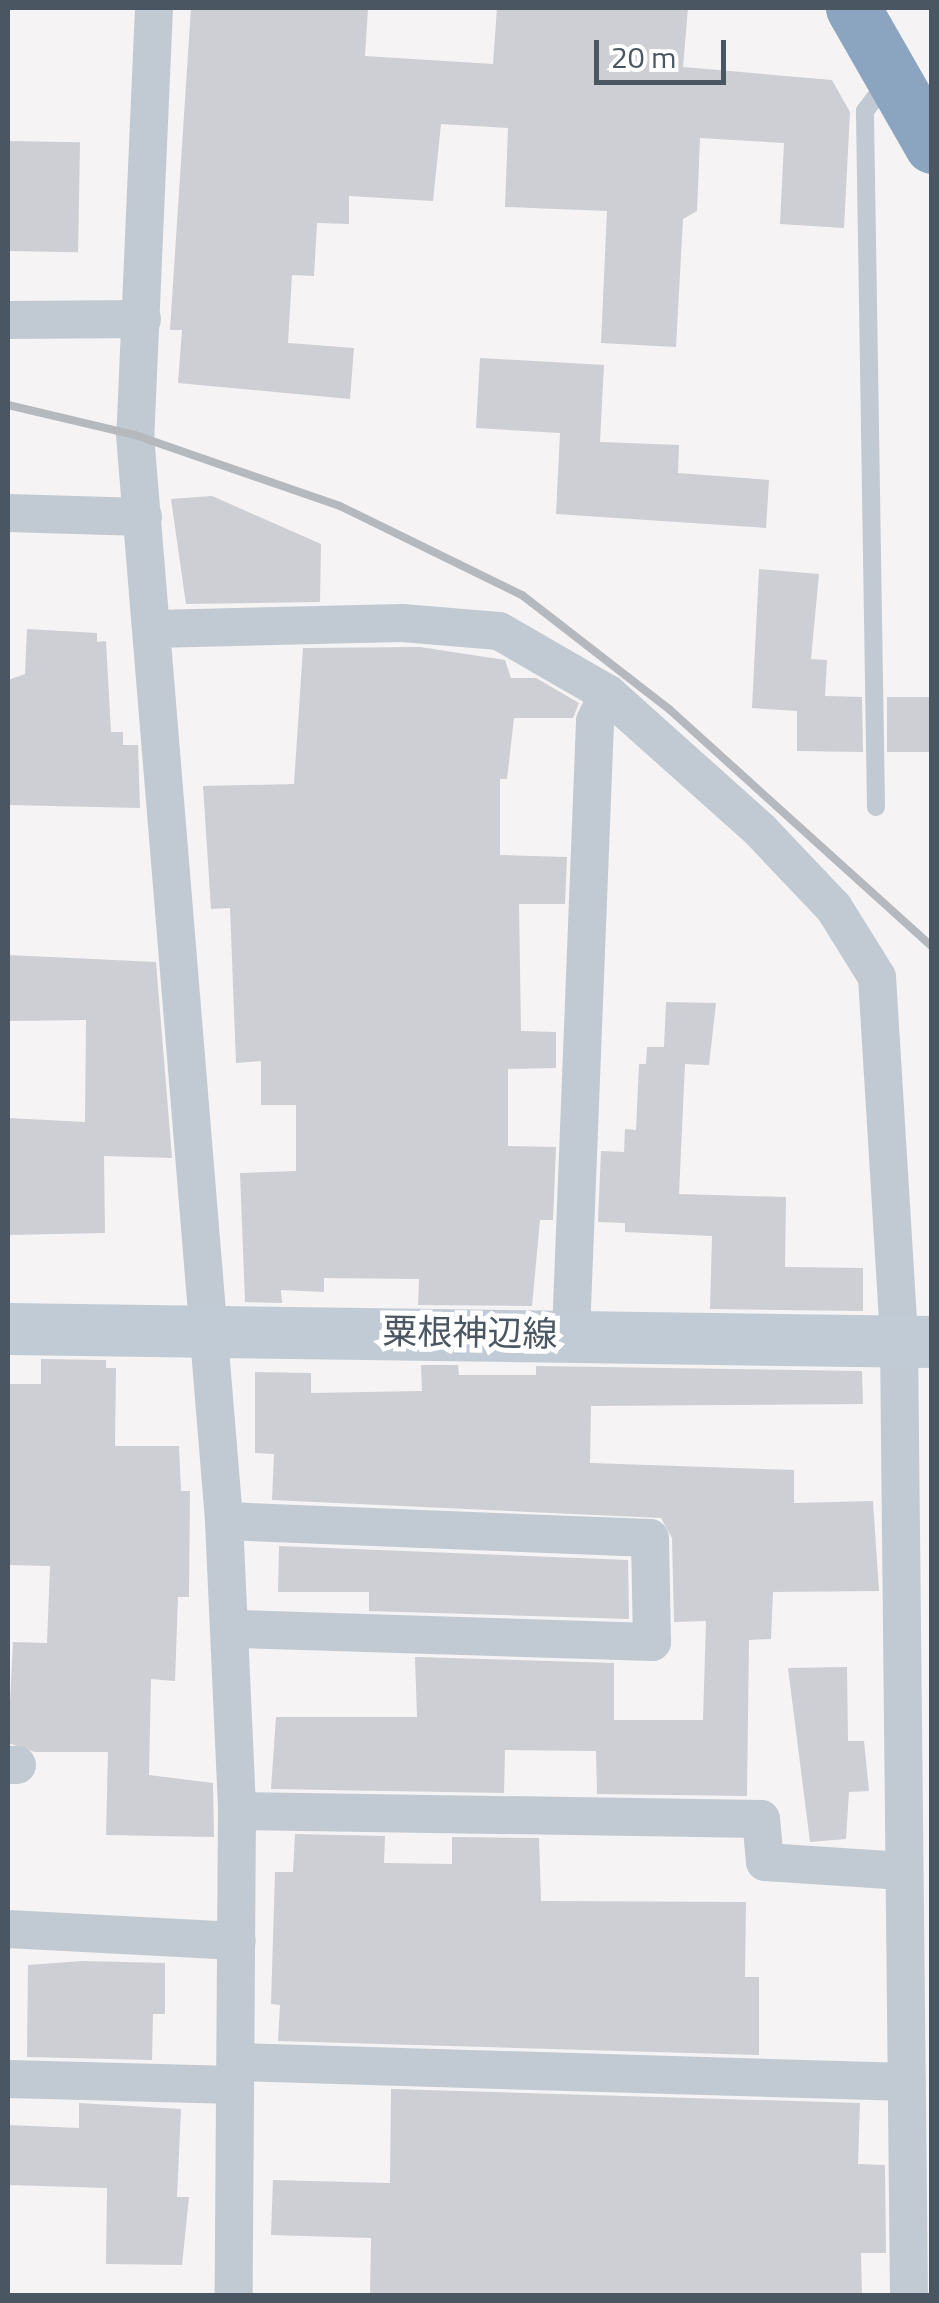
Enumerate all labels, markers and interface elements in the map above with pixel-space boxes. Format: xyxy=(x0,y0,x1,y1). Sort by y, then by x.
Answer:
scale bar xyxy=(599,20,732,82)
text: 20 m xyxy=(611,34,676,80)
street label: 粟根神辺線 xyxy=(382,1309,558,1355)

